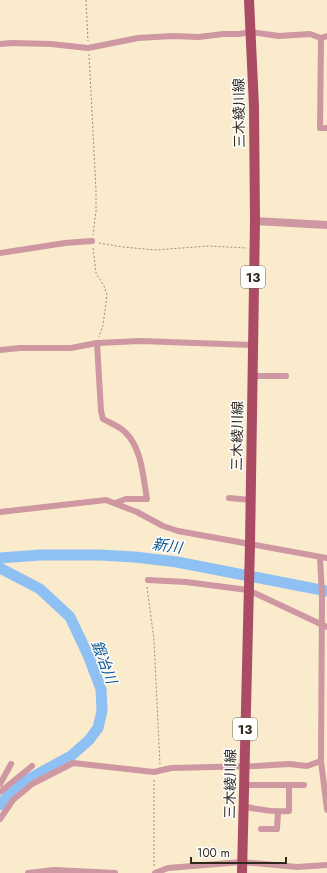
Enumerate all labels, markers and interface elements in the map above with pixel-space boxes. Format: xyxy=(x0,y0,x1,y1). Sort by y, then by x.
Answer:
street label: 三木綾川線 xyxy=(228,78,250,148)
road number: 13 xyxy=(241,266,265,288)
street label: 三木綾川線 xyxy=(226,401,248,471)
water label: 新川 xyxy=(151,533,185,559)
water label: 鍛冶川 xyxy=(86,637,123,689)
road number: 13 xyxy=(233,718,257,740)
street label: 三木綾川線 xyxy=(219,749,241,819)
scale bar xyxy=(191,839,286,865)
text: 100 m xyxy=(197,844,230,862)

